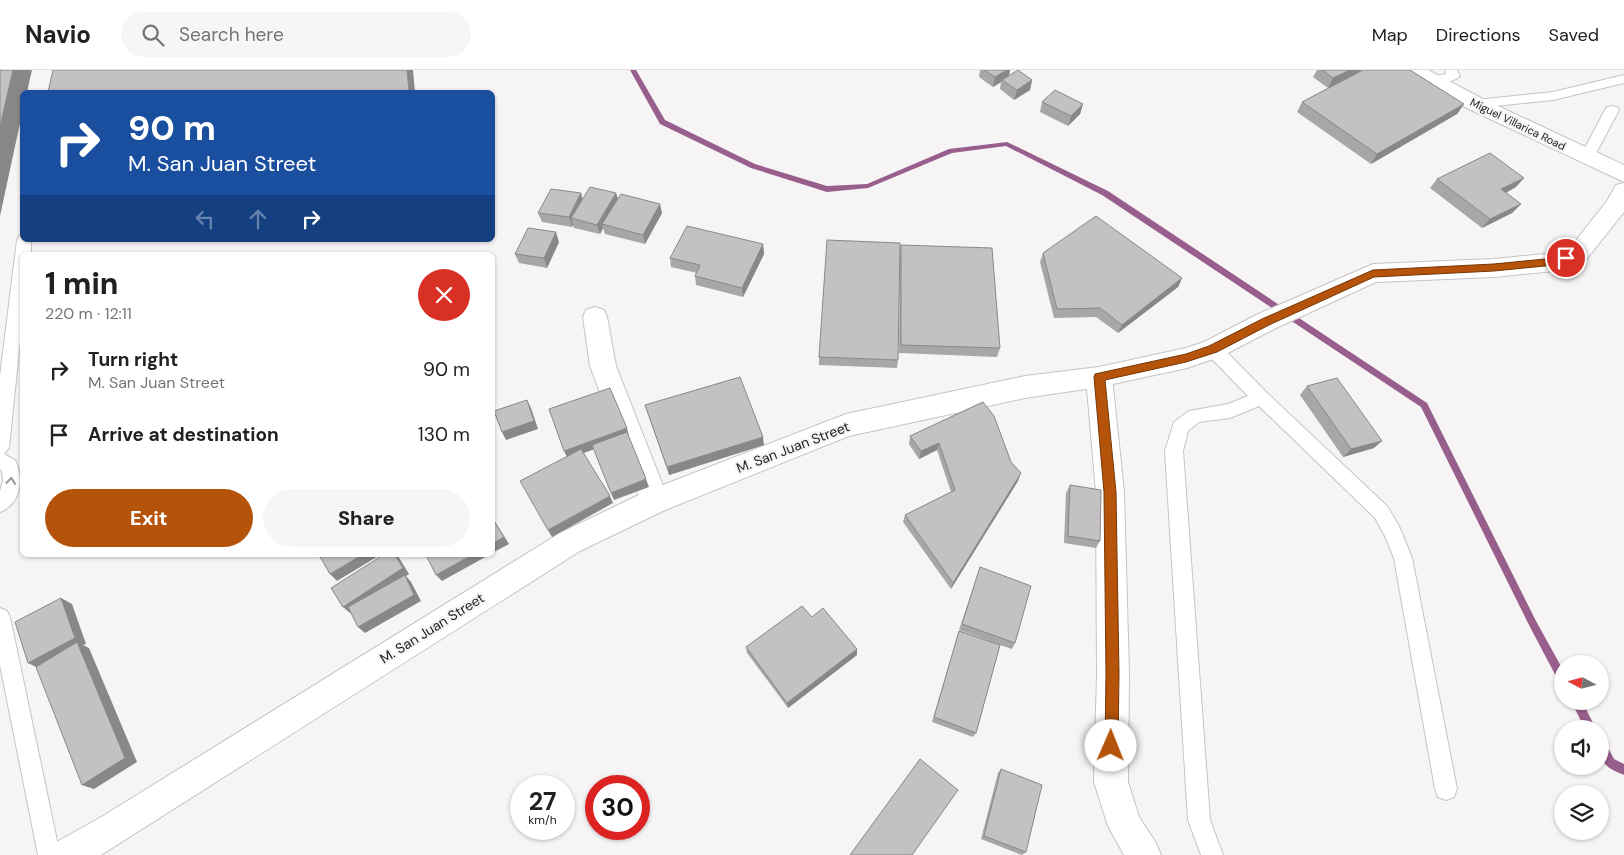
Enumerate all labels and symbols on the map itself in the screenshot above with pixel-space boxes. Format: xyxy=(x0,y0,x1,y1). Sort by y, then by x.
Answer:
street label: Miguel Villarica Road xyxy=(1468,95,1568,153)
pin xyxy=(1545,237,1587,279)
street label: M. San Juan Street xyxy=(734,417,852,477)
one-way arrow xyxy=(6,476,17,484)
street label: M. San Juan Street xyxy=(376,589,488,667)
north arrow xyxy=(1554,655,1609,710)
position arrow xyxy=(1084,719,1136,771)
speed limit sign: 30 xyxy=(585,775,650,840)

